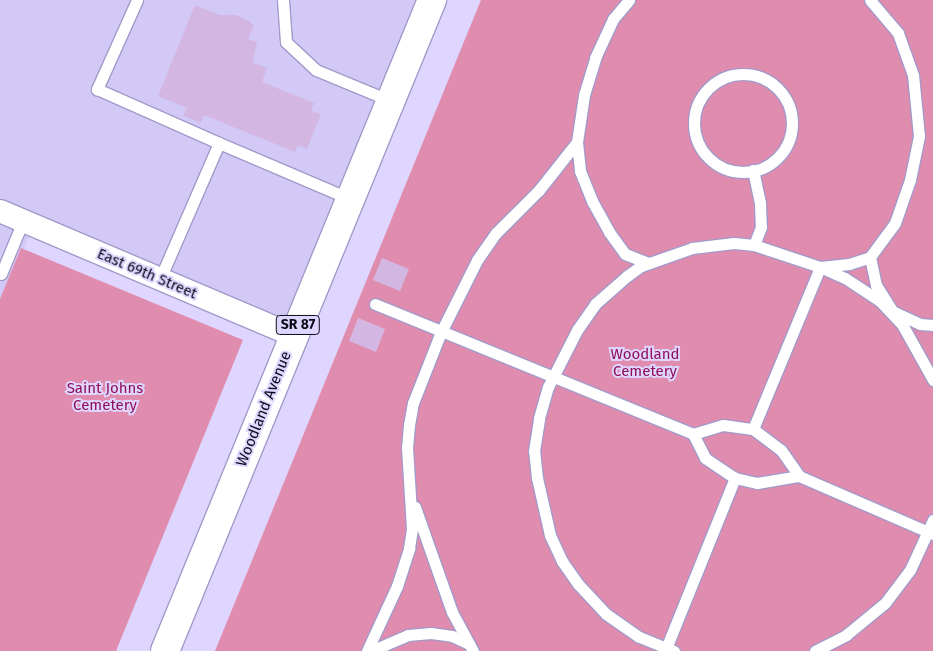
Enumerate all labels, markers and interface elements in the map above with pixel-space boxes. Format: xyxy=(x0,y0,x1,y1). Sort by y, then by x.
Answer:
street label: East 69th Street xyxy=(94,245,200,303)
road number: SR 87 xyxy=(276,314,320,336)
park label: Woodland Cemetery xyxy=(611,345,679,380)
street label: Woodland Avenue xyxy=(233,349,295,469)
park label: Saint Johns Cemetery xyxy=(67,379,143,414)

